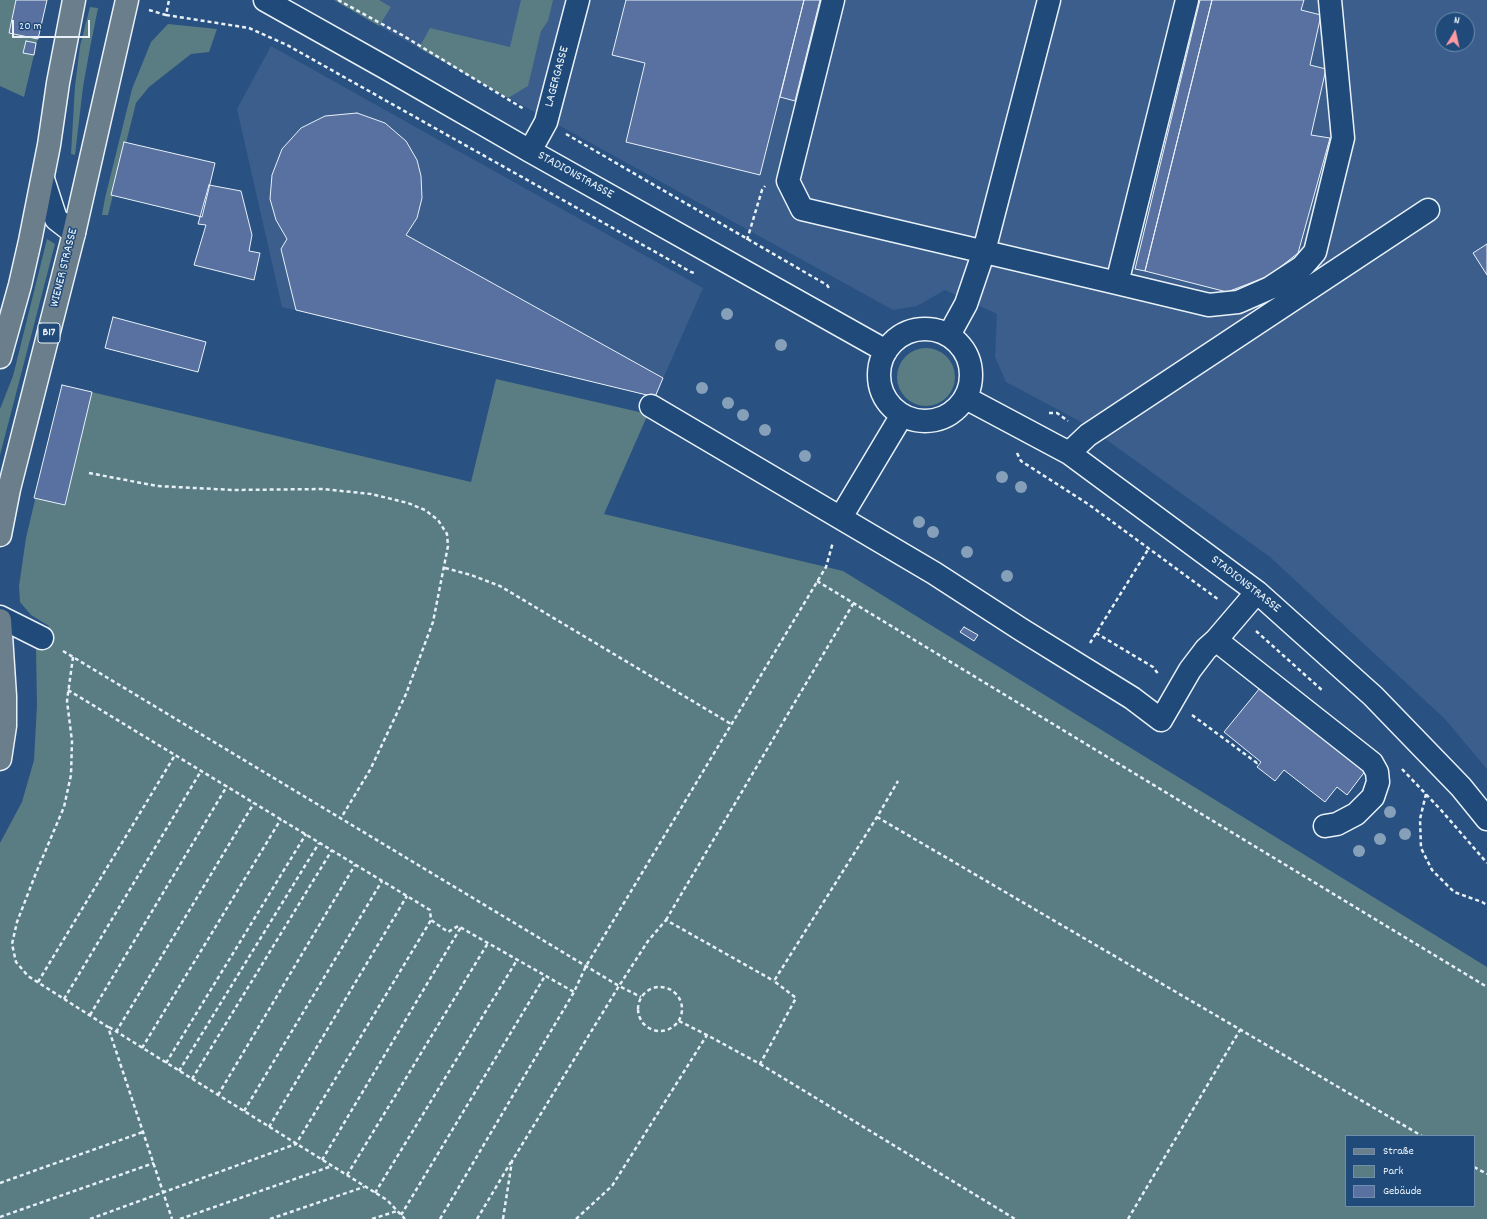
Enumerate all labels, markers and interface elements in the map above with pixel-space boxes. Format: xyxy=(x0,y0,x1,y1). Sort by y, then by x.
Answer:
scale bar xyxy=(14,12,92,38)
north arrow xyxy=(1435,12,1475,52)
text: N xyxy=(1453,13,1461,29)
text: 20 m xyxy=(19,18,42,35)
street label: LAGERGASSE xyxy=(542,45,574,109)
street label: STADIONSTRASSE xyxy=(534,149,616,203)
street label: WIENER STRASSE xyxy=(48,227,82,309)
road number: B17 xyxy=(38,323,60,343)
street label: STADIONSTRASSE xyxy=(1207,553,1283,617)
legend xyxy=(1345,1135,1475,1207)
text: Straße xyxy=(1383,1143,1414,1160)
text: Park xyxy=(1383,1163,1403,1180)
text: Gebäude xyxy=(1383,1183,1422,1200)

